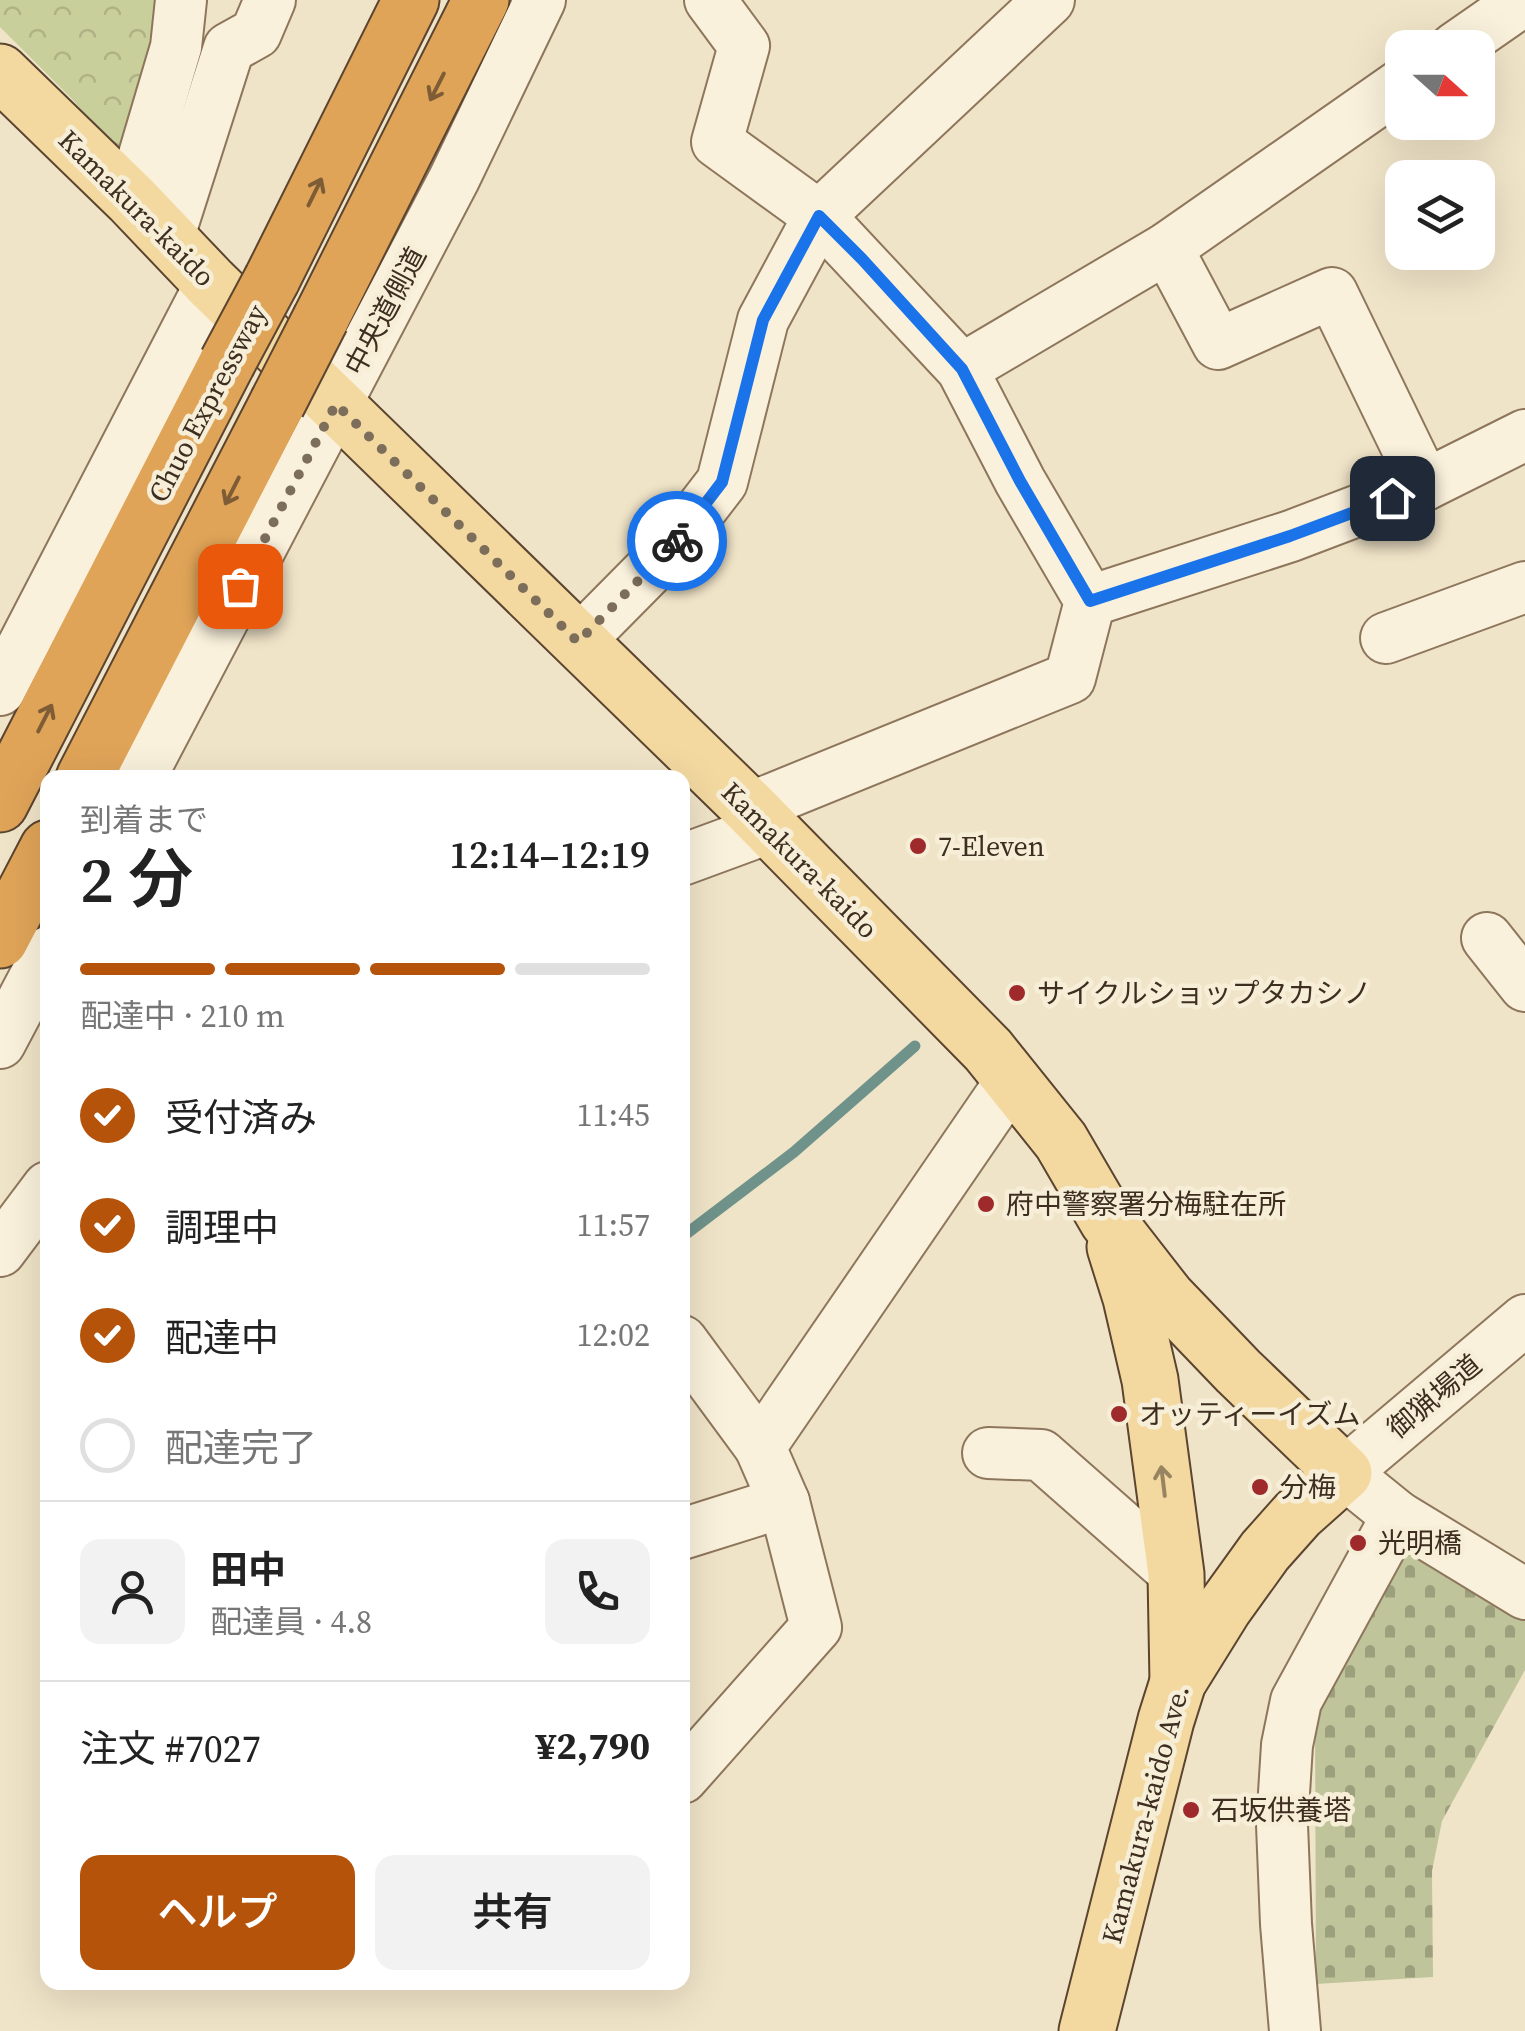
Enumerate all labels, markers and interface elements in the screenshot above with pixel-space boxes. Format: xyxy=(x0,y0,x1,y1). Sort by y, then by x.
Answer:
north arrow xyxy=(1385,30,1495,140)
map controls xyxy=(1385,30,1495,270)
one-way arrow xyxy=(427,72,446,102)
street label: Kamakura-kaido xyxy=(50,121,224,295)
button: layers xyxy=(1385,160,1495,270)
one-way arrow xyxy=(306,178,325,207)
street label: 中央道側道 xyxy=(335,240,435,382)
street label: Chuo Expressway xyxy=(139,297,276,509)
pin xyxy=(1350,456,1435,541)
icon: home xyxy=(1365,471,1420,526)
one-way arrow xyxy=(222,476,241,506)
courier xyxy=(627,491,727,591)
icon: bike xyxy=(650,514,705,569)
pin xyxy=(198,544,283,629)
icon: bag xyxy=(213,559,268,614)
one-way arrow xyxy=(36,703,55,733)
street label: Kamakura-kaido xyxy=(713,773,887,947)
text: 到着まで xyxy=(80,798,208,842)
place label: 7-Eleven xyxy=(938,827,1045,865)
text: 12:14–12:19 xyxy=(449,829,650,881)
text: 2 分 xyxy=(80,835,193,924)
marker: 7-Eleven xyxy=(907,835,929,857)
place label: サイクルショップタカシノ xyxy=(1037,974,1372,1012)
marker: サイクルショップタカシノ xyxy=(1006,982,1028,1004)
text: 配達中 · 210 m xyxy=(80,994,285,1038)
icon: check xyxy=(80,1088,135,1143)
text: 受付済み xyxy=(165,1092,317,1144)
text: 11:45 xyxy=(576,1093,650,1137)
place label: 府中警察署分梅駐在所 xyxy=(1006,1185,1286,1223)
marker: 府中警察署分梅駐在所 xyxy=(975,1193,997,1215)
icon: check xyxy=(80,1198,135,1253)
text: 調理中 xyxy=(165,1202,279,1254)
text: 11:57 xyxy=(576,1203,650,1247)
icon: check xyxy=(80,1308,135,1363)
text: 配達中 xyxy=(165,1312,279,1364)
text: 12:02 xyxy=(576,1313,650,1357)
street label: 御猟場道 xyxy=(1379,1345,1489,1447)
place label: オッティーイズム xyxy=(1139,1395,1360,1433)
marker: オッティーイズム xyxy=(1108,1403,1130,1425)
text: 配達完了 xyxy=(165,1422,317,1474)
one-way arrow xyxy=(1154,1465,1172,1497)
place label: 分梅 xyxy=(1280,1468,1336,1506)
marker: 分梅 xyxy=(1249,1476,1271,1498)
place label: 光明橋 xyxy=(1378,1524,1462,1562)
marker: 光明橋 xyxy=(1347,1532,1369,1554)
button: person xyxy=(80,1539,185,1644)
button: phone xyxy=(545,1539,650,1644)
text: 田中 xyxy=(210,1544,286,1596)
text: 配達員 · 4.8 xyxy=(210,1600,372,1644)
street label: Kamakura-kaido Ave. xyxy=(1092,1681,1198,1947)
text: ¥2,790 xyxy=(536,1720,650,1772)
text: 注文 #7027 xyxy=(80,1723,261,1775)
place label: 石坂供養塔 xyxy=(1211,1791,1351,1829)
marker: 石坂供養塔 xyxy=(1180,1799,1202,1821)
button: ヘルプ xyxy=(80,1855,355,1970)
button: 共有 xyxy=(375,1855,650,1970)

